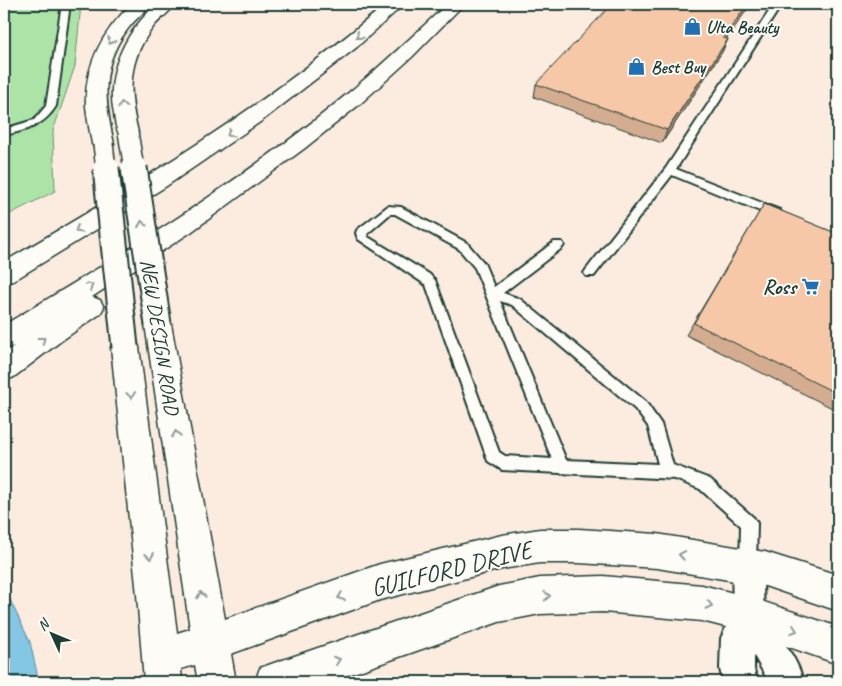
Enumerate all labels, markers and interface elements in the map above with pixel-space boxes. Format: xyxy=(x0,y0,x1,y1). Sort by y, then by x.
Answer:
place label: Ulta Beauty xyxy=(706,16,780,38)
shop icon: Ulta Beauty xyxy=(682,17,702,37)
one-way arrow xyxy=(356,30,365,39)
one-way arrow xyxy=(107,35,117,44)
place label: Best Buy xyxy=(651,56,707,78)
shop icon: Best Buy xyxy=(627,57,647,77)
one-way arrow xyxy=(118,101,128,110)
one-way arrow xyxy=(226,128,236,137)
one-way arrow xyxy=(138,219,148,228)
one-way arrow xyxy=(74,224,83,234)
street label: NEW DESIGN ROAD xyxy=(135,257,185,418)
place label: Ross xyxy=(762,274,799,300)
supermarket icon: Ross xyxy=(800,277,820,297)
one-way arrow xyxy=(85,282,94,292)
one-way arrow xyxy=(37,336,46,345)
one-way arrow xyxy=(125,391,136,399)
one-way arrow xyxy=(171,430,182,438)
street label: GUILFORD DRIVE xyxy=(368,533,538,604)
one-way arrow xyxy=(678,551,686,561)
one-way arrow xyxy=(144,553,155,561)
one-way arrow xyxy=(197,590,207,599)
one-way arrow xyxy=(543,590,551,601)
one-way arrow xyxy=(337,591,346,601)
one-way arrow xyxy=(704,599,713,610)
north arrow xyxy=(28,608,78,658)
text: N xyxy=(34,615,54,634)
one-way arrow xyxy=(789,625,797,635)
one-way arrow xyxy=(332,656,340,666)

